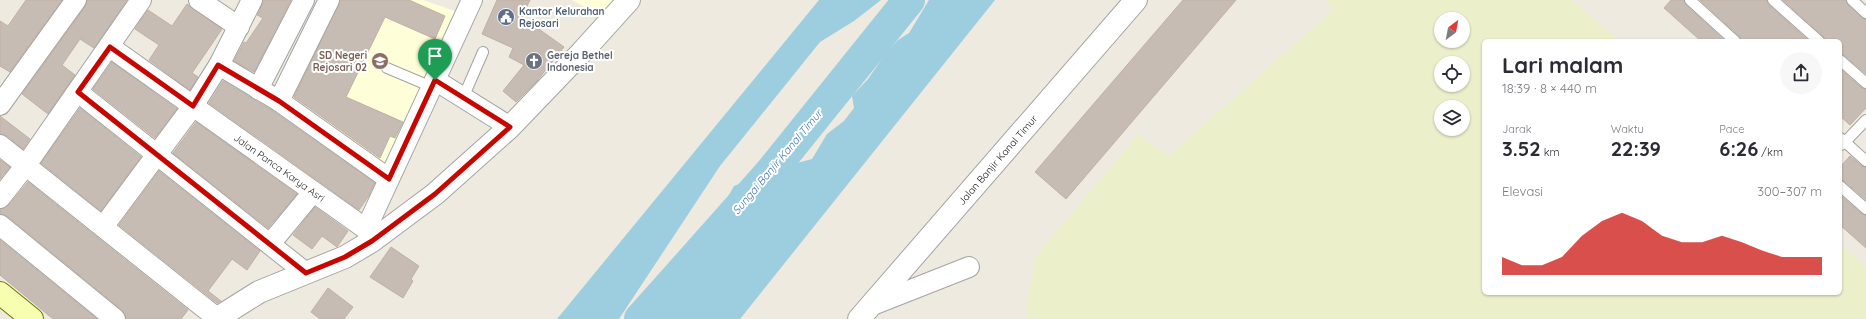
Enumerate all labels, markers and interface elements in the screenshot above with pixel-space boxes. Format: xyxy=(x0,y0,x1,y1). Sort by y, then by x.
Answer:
place label: Kantor Kelurahan Rejosari xyxy=(519,5,605,30)
public building icon: Kantor Kelurahan Rejosari xyxy=(496,7,516,27)
north arrow xyxy=(1434,12,1470,48)
map controls xyxy=(1434,12,1470,136)
pin xyxy=(418,39,452,80)
icon: arrive xyxy=(424,45,446,67)
place label: SD Negeri Rejosari 02 xyxy=(313,49,367,74)
place label: Gereja Bethel Indonesia xyxy=(547,49,613,74)
school or university icon: SD Negeri Rejosari 02 xyxy=(370,51,390,71)
church icon: Gereja Bethel Indonesia xyxy=(524,51,544,71)
text: Lari malam xyxy=(1502,51,1623,79)
button: share xyxy=(1780,52,1822,94)
button: locate xyxy=(1434,56,1470,92)
text: 18:39 · 8 × 440 m xyxy=(1502,80,1597,96)
button: layers xyxy=(1434,100,1470,136)
water label: Sungai Banjir Kanal Timur xyxy=(729,105,826,217)
street label: Jalan Banjir Kanal Timur xyxy=(955,112,1040,207)
text: Jarak xyxy=(1502,122,1532,136)
text: Waktu xyxy=(1611,122,1644,136)
text: Pace xyxy=(1719,122,1744,136)
street label: Jalan Panca Karya Asri xyxy=(231,131,328,204)
text: 3.52 xyxy=(1502,136,1541,161)
text: 22:39 xyxy=(1611,136,1661,161)
text: 6:26 xyxy=(1719,136,1758,161)
text: km xyxy=(1541,145,1560,159)
text: /km xyxy=(1758,145,1783,159)
text: Elevasi xyxy=(1502,183,1543,199)
text: 300–307 m xyxy=(1757,183,1822,199)

